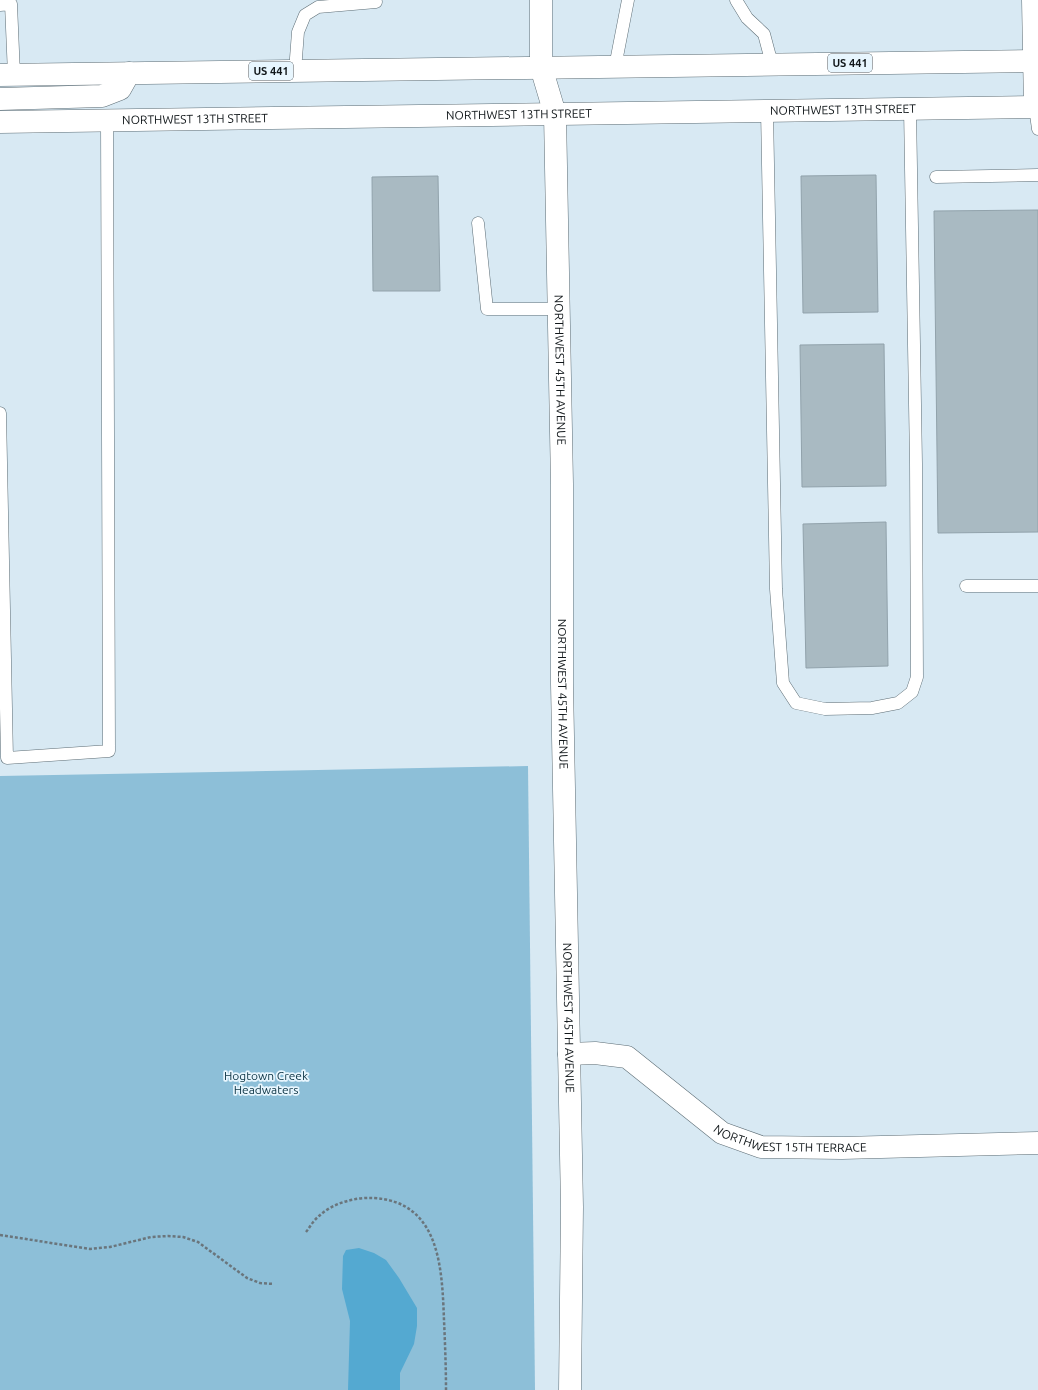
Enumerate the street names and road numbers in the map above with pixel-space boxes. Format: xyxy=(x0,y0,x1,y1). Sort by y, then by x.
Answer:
road number: US 441 xyxy=(828,54,872,72)
road number: US 441 xyxy=(249,62,293,80)
street label: NORTHWEST 13TH STREET xyxy=(770,102,916,117)
street label: NORTHWEST 13TH STREET xyxy=(446,106,592,122)
street label: NORTHWEST 13TH STREET xyxy=(122,111,268,126)
street label: NORTHWEST 45TH AVENUE xyxy=(552,295,568,445)
street label: NORTHWEST 45TH AVENUE xyxy=(556,619,571,769)
street label: NORTHWEST 45TH AVENUE xyxy=(561,943,577,1093)
street label: NORTHWEST 15TH TERRACE xyxy=(711,1122,867,1154)

